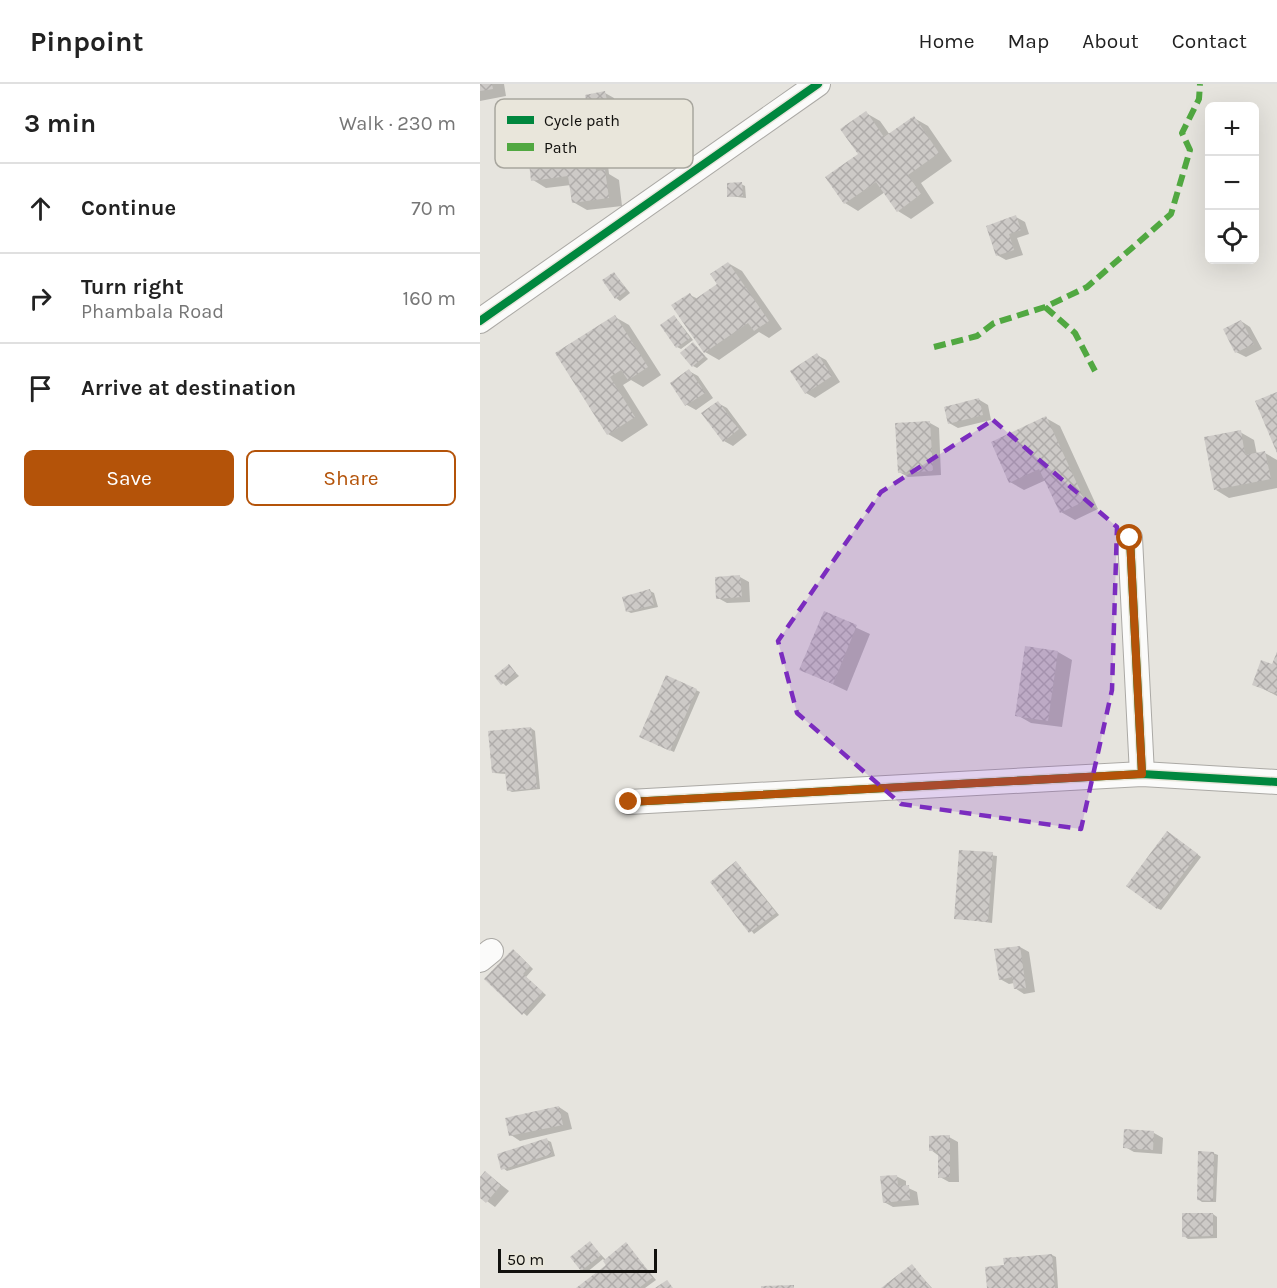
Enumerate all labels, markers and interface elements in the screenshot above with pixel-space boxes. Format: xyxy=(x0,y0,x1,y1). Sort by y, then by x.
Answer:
text: Pinpoint xyxy=(30,25,143,58)
text: Home xyxy=(919,29,975,53)
text: Map xyxy=(1008,29,1049,53)
text: About xyxy=(1082,29,1139,53)
text: Contact xyxy=(1172,29,1247,53)
legend xyxy=(495,99,693,168)
map controls xyxy=(1205,102,1259,264)
button: + xyxy=(1205,102,1259,156)
text: 3 min xyxy=(24,108,96,139)
text: Cycle path xyxy=(544,111,620,130)
text: Walk · 230 m xyxy=(339,112,456,135)
text: Path xyxy=(544,138,577,157)
button: − xyxy=(1205,156,1259,210)
icon: ahead xyxy=(24,192,57,225)
text: Continue xyxy=(81,195,176,221)
text: 70 m xyxy=(411,197,456,220)
button: locate xyxy=(1205,210,1259,264)
text: Turn right xyxy=(81,274,184,300)
icon: right xyxy=(24,282,57,315)
text: 160 m xyxy=(403,287,456,310)
text: Phambala Road xyxy=(81,300,224,323)
icon: arrive xyxy=(24,372,57,405)
text: Arrive at destination xyxy=(81,375,296,401)
button: Save xyxy=(24,450,234,506)
button: Share xyxy=(246,450,456,506)
route start xyxy=(1116,524,1142,550)
route end xyxy=(615,788,641,814)
scale bar xyxy=(498,1246,657,1274)
text: 50 m xyxy=(507,1250,544,1269)

